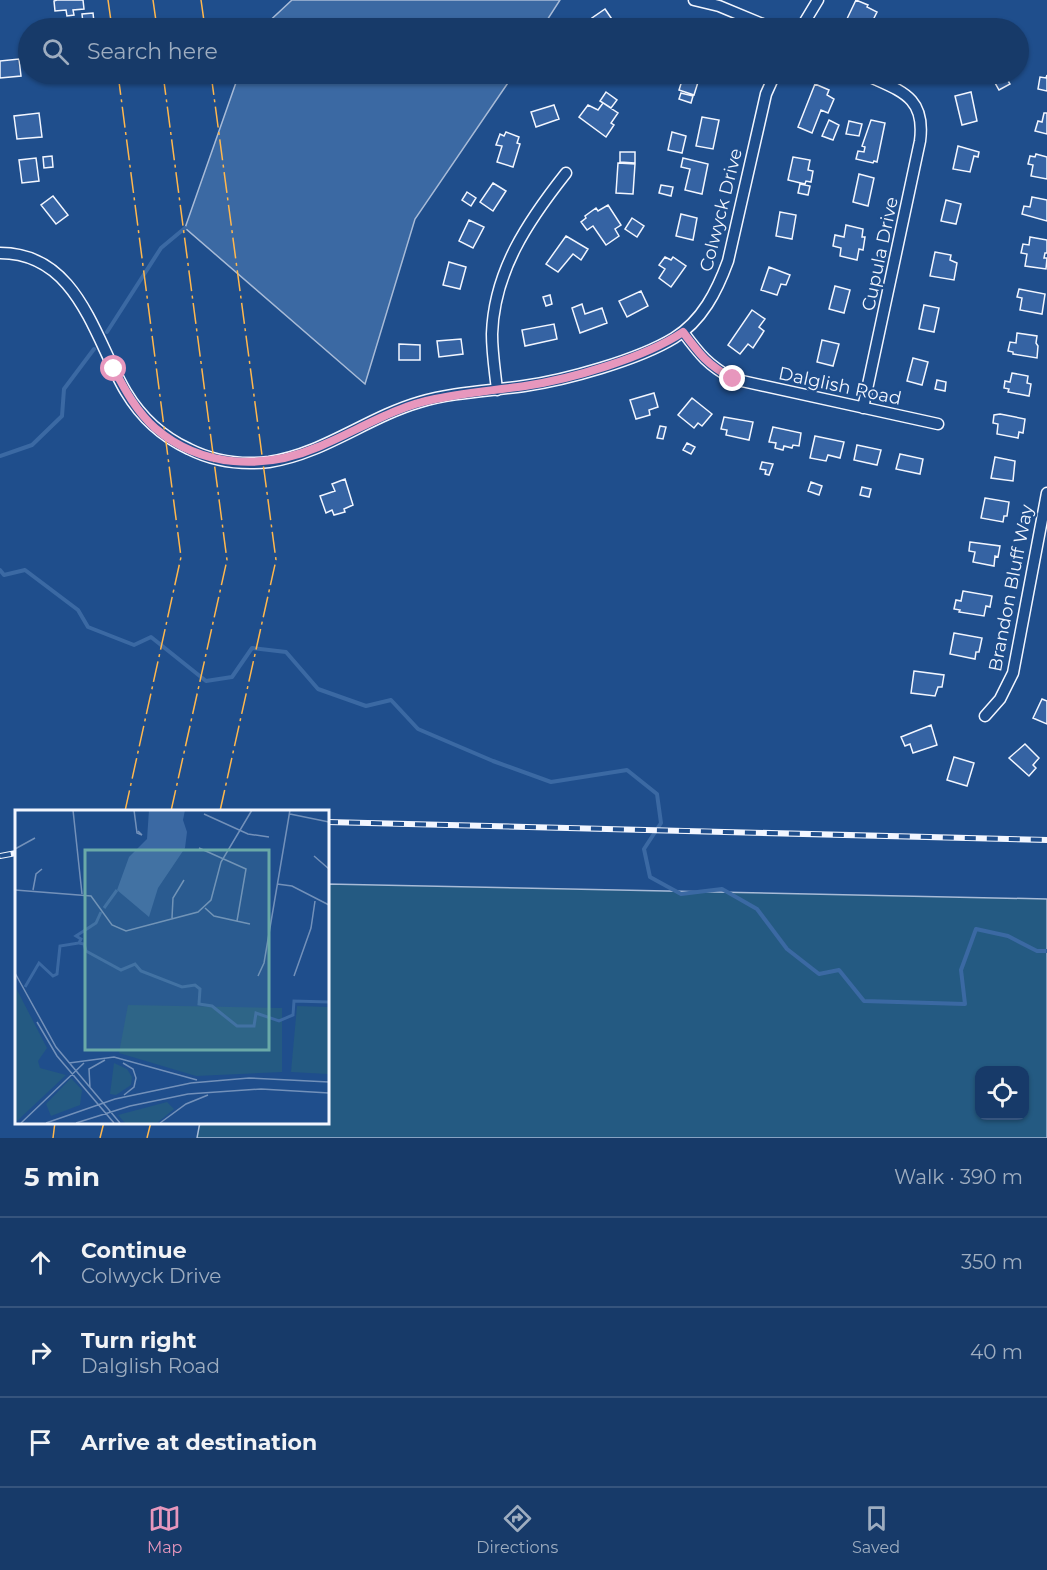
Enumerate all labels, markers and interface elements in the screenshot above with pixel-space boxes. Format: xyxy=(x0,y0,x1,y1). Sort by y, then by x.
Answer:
search box xyxy=(18,18,1029,84)
icon: search xyxy=(39,35,72,68)
text: Search here xyxy=(87,38,218,65)
street label: Colwyck Drive xyxy=(695,146,747,274)
street label: Cupula Drive xyxy=(857,195,903,313)
route start xyxy=(100,355,126,381)
street label: Dalglish Road xyxy=(777,362,903,410)
route end xyxy=(719,365,745,391)
street label: Brandon Bluff Way xyxy=(984,502,1038,673)
inset map xyxy=(15,810,328,1123)
map controls xyxy=(975,1066,1029,1120)
button: locate xyxy=(975,1066,1029,1120)
text: 5 min xyxy=(24,1161,100,1193)
text: Walk · 390 m xyxy=(894,1165,1023,1189)
text: Continue xyxy=(81,1237,187,1264)
icon: ahead xyxy=(24,1246,57,1279)
text: 350 m xyxy=(961,1250,1023,1274)
text: Colwyck Drive xyxy=(81,1264,221,1288)
text: Turn right xyxy=(81,1327,196,1354)
icon: right xyxy=(24,1336,57,1369)
text: 40 m xyxy=(970,1340,1023,1364)
text: Dalglish Road xyxy=(81,1354,220,1378)
icon: arrive xyxy=(24,1426,57,1459)
text: Arrive at destination xyxy=(81,1429,317,1456)
tab: Map xyxy=(147,1502,182,1557)
tab: Directions xyxy=(476,1502,558,1557)
tab: Saved xyxy=(852,1502,900,1557)

